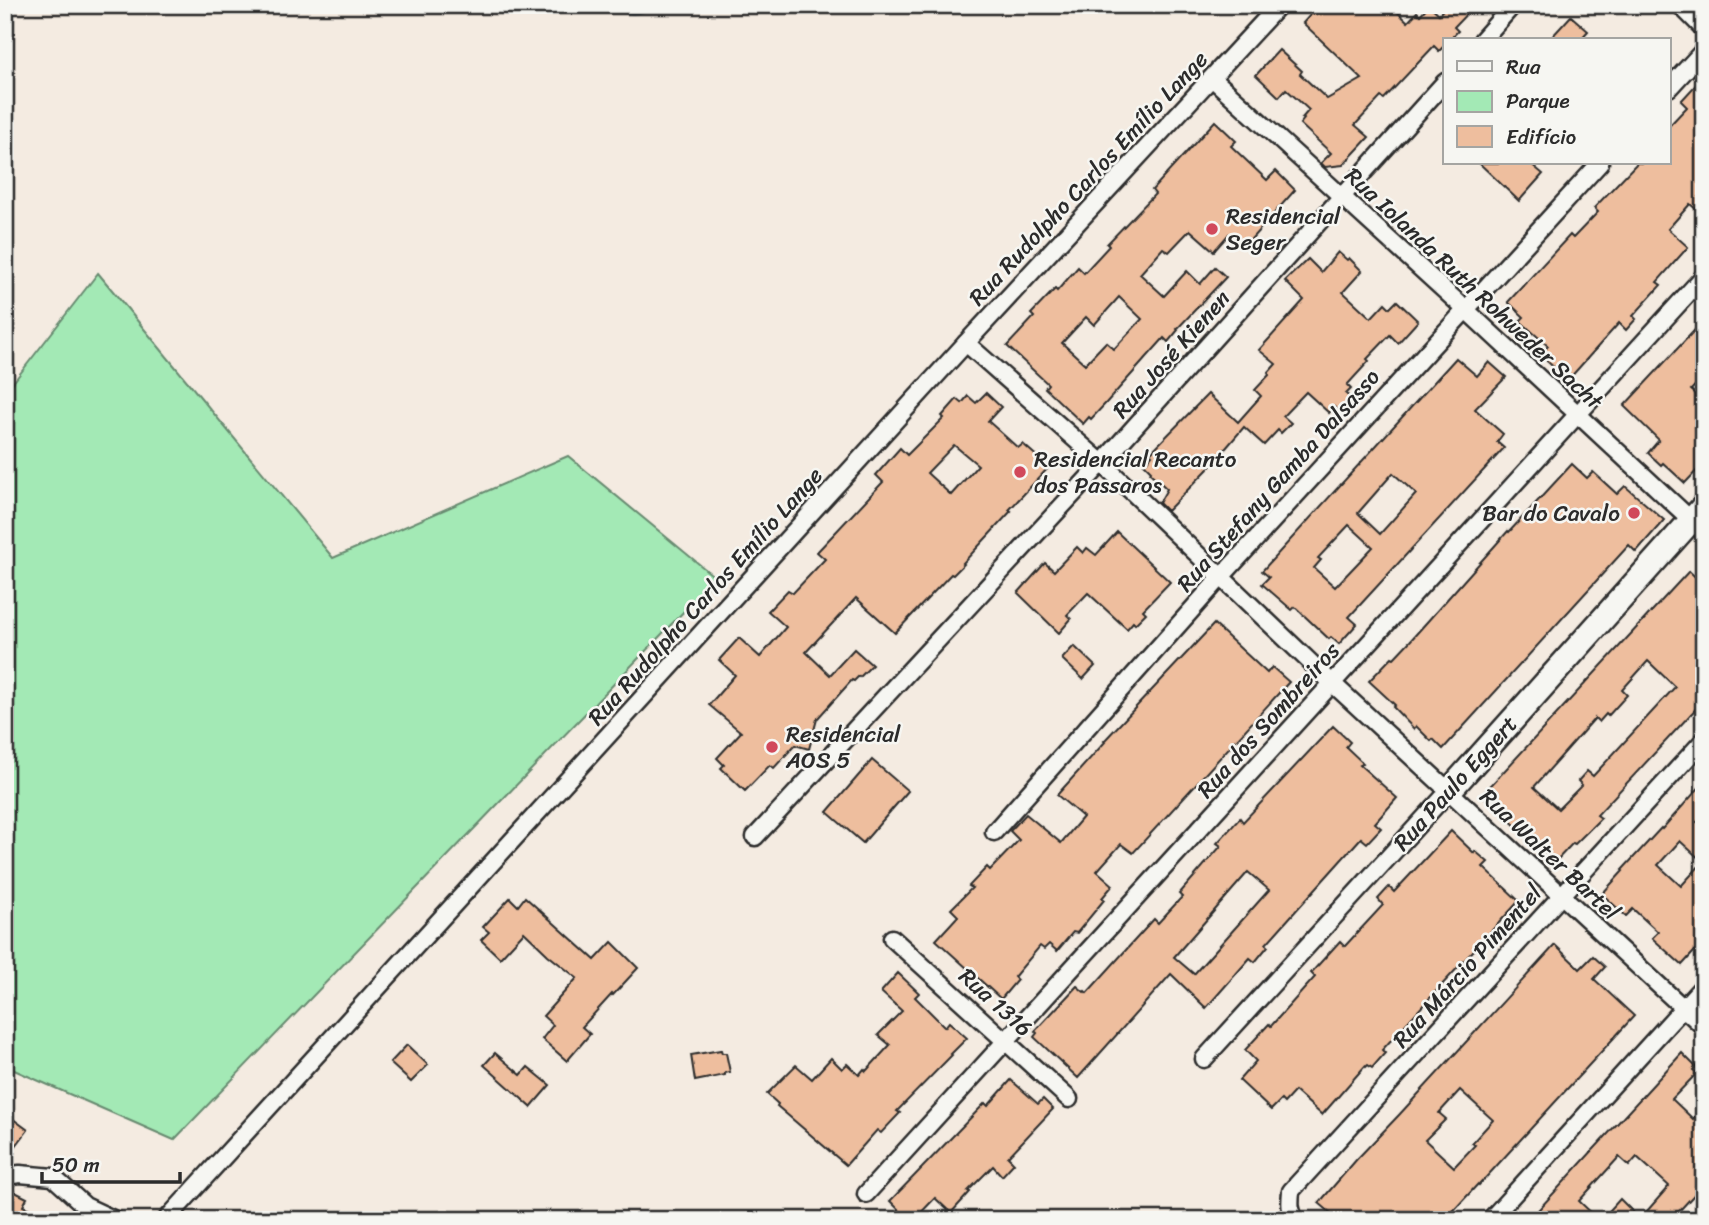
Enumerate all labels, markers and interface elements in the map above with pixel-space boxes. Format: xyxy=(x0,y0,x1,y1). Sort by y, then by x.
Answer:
legend xyxy=(1443,38,1670,164)
street label: Rua Rudolpho Carlos Emílio Lange xyxy=(958,41,1219,316)
text: Rua xyxy=(1506,48,1541,86)
text: Parque xyxy=(1506,82,1570,120)
text: Edifício xyxy=(1506,118,1576,156)
street label: Rua Iolanda Ruth Rohweder Sacht xyxy=(1335,157,1614,421)
place label: Residencial Seger xyxy=(1226,196,1341,263)
marker: Residencial Seger xyxy=(1204,221,1220,237)
street label: Rua José Kienen xyxy=(1102,280,1241,428)
street label: Rua Stefany Gamba Dalsasso xyxy=(1166,359,1391,602)
place label: Residencial Recanto dos Passaros xyxy=(1034,439,1237,506)
street label: Rua Rudolpho Carlos Emílio Lange xyxy=(577,457,834,736)
marker: Residencial Recanto dos Passaros xyxy=(1012,464,1028,480)
place label: Bar do Cavalo xyxy=(1482,493,1620,534)
marker: Bar do Cavalo xyxy=(1626,505,1642,521)
street label: Rua dos Sombreiros xyxy=(1186,632,1351,808)
street label: Rua Paulo Eggert xyxy=(1383,706,1528,861)
place label: Residencial AOS 5 xyxy=(785,714,901,781)
marker: Residencial AOS 5 xyxy=(764,739,780,755)
street label: Rua Walter Bartel xyxy=(1470,778,1630,931)
street label: Rua Márcio Pimentel xyxy=(1382,874,1553,1058)
street label: Rua 1316 xyxy=(949,957,1043,1047)
scale bar xyxy=(42,1141,180,1185)
text: 50 m xyxy=(52,1146,100,1184)

